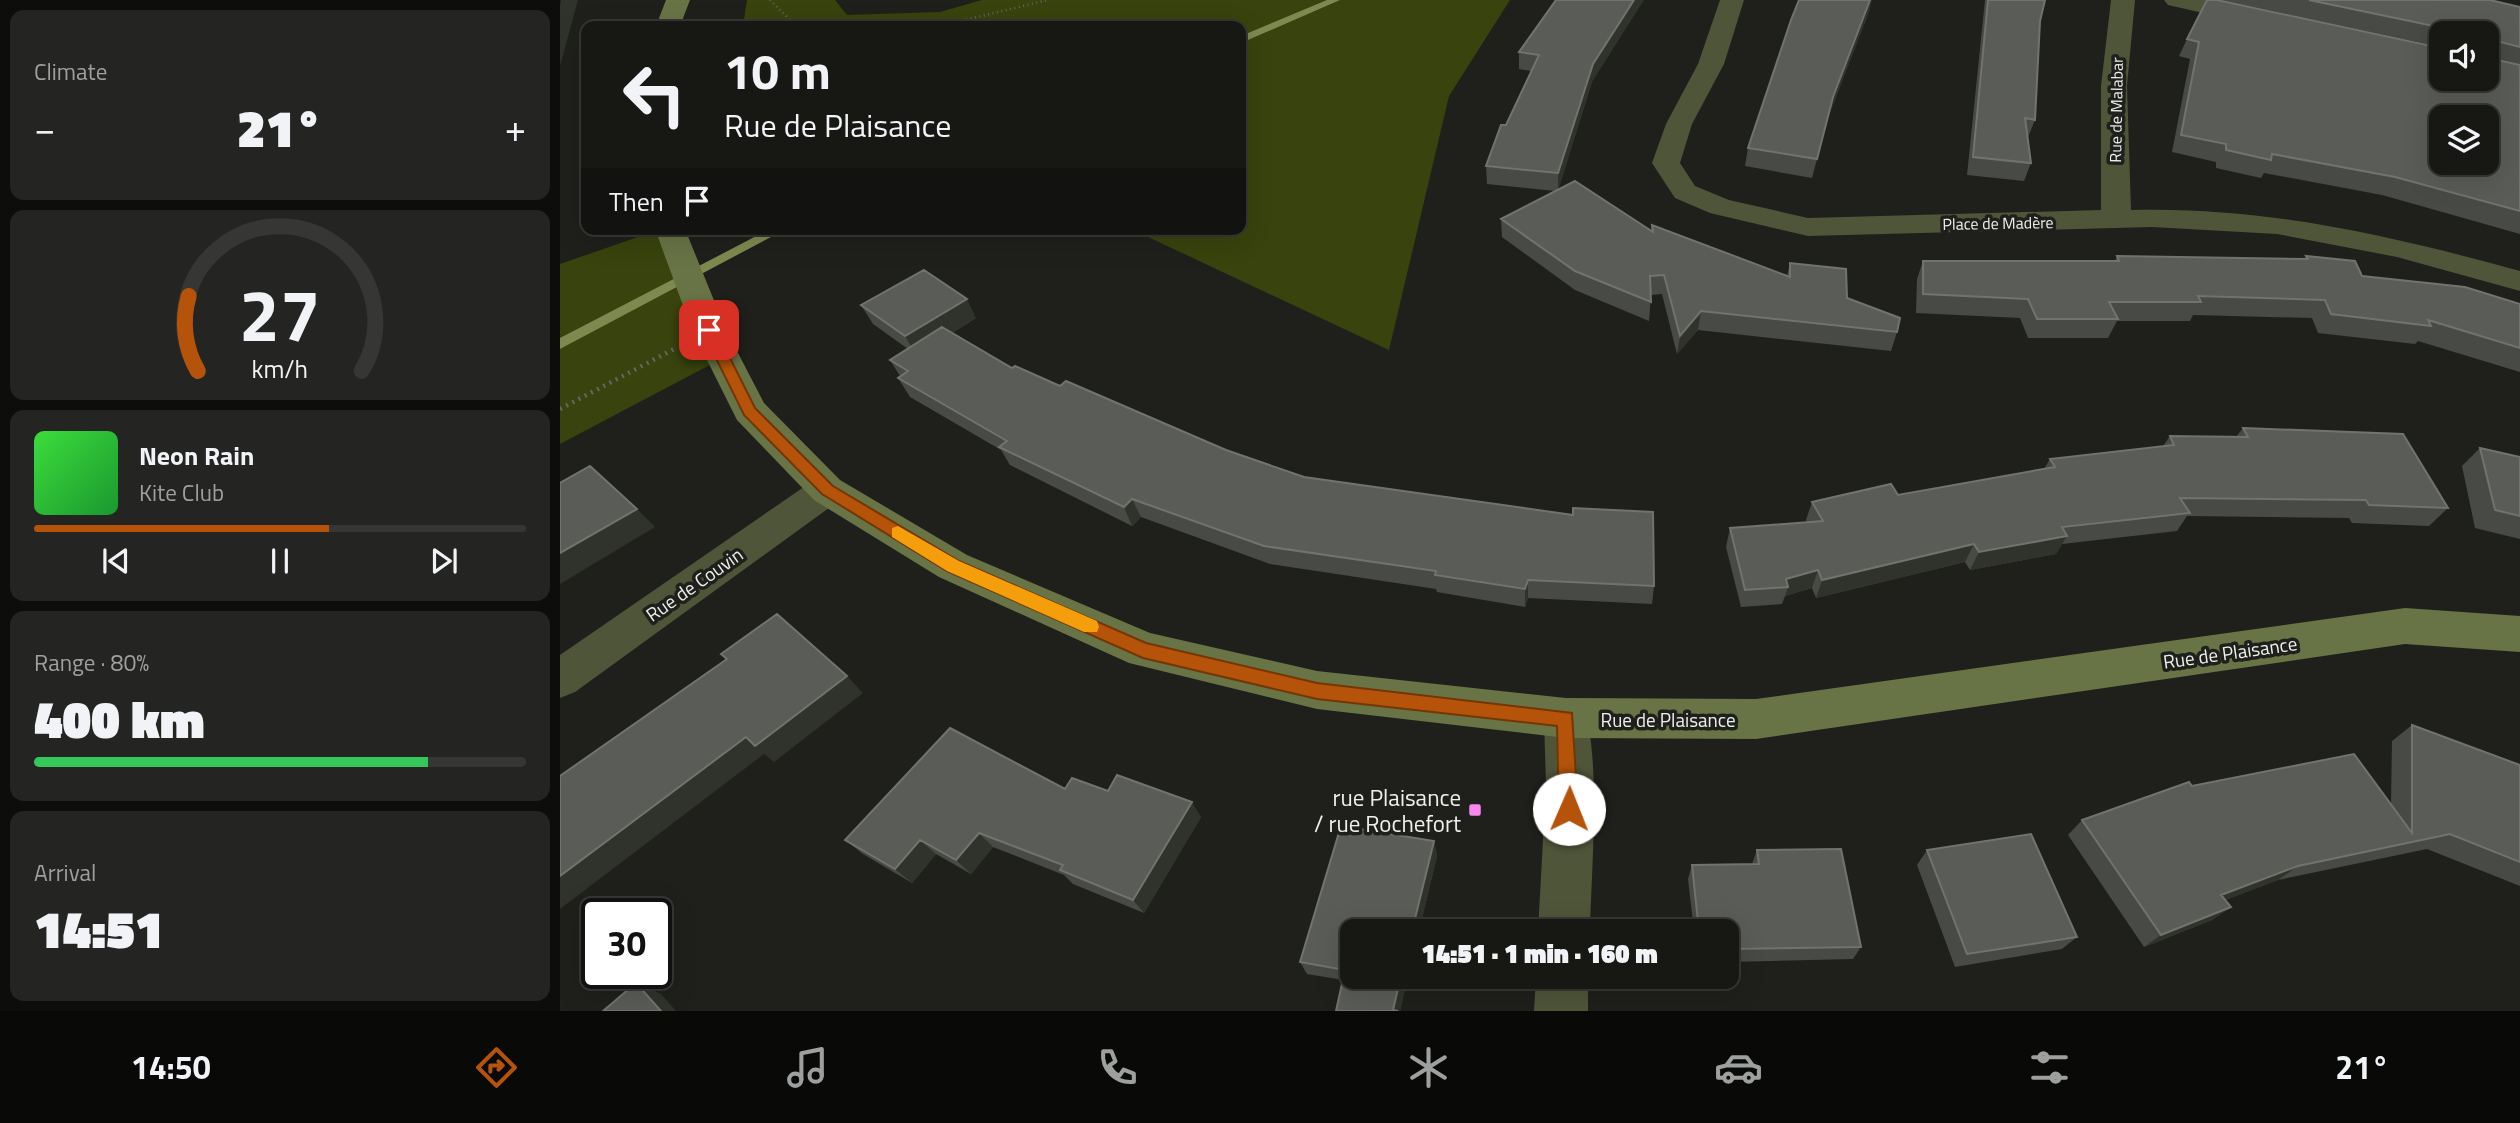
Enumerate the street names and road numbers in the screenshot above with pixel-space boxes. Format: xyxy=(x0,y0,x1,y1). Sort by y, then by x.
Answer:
street label: Rue de Malabar xyxy=(2103,57,2129,163)
street label: Place de Madère xyxy=(1942,210,2054,236)
street label: Rue de Couvin xyxy=(639,540,749,628)
street label: Rue de Plaisance xyxy=(2161,628,2299,676)
street label: Rue de Plaisance xyxy=(1601,705,1736,734)

